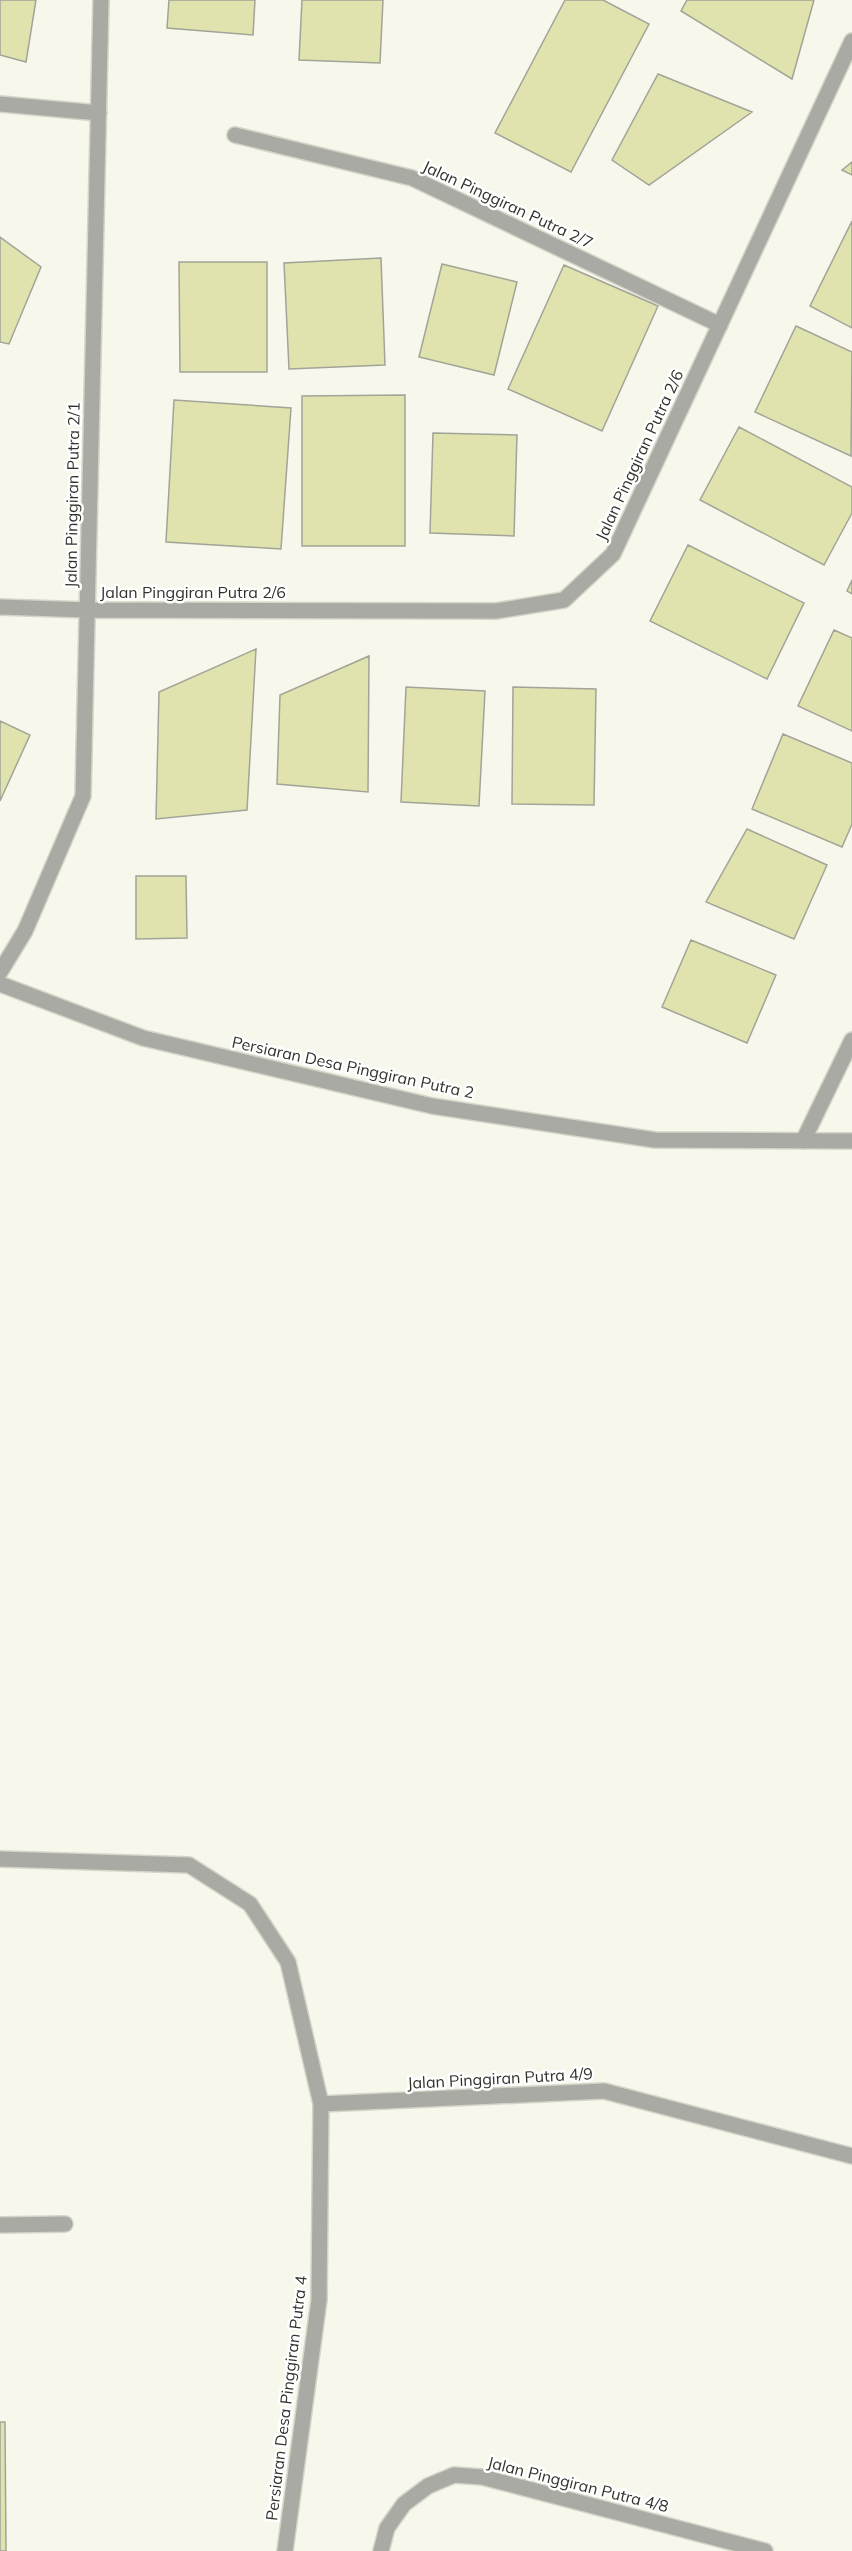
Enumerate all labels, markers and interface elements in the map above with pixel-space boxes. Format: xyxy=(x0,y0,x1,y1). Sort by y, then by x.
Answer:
street label: Jalan Pinggiran Putra 2/7 xyxy=(420,156,596,252)
street label: Jalan Pinggiran Putra 2/6 xyxy=(591,367,687,543)
street label: Jalan Pinggiran Putra 2/1 xyxy=(60,402,84,588)
street label: Jalan Pinggiran Putra 2/6 xyxy=(100,582,286,602)
street label: Persiaran Desa Pinggiran Putra 2 xyxy=(230,1032,476,1102)
street label: Jalan Pinggiran Putra 4/9 xyxy=(407,2063,593,2093)
street label: Persiaran Desa Pinggiran Putra 4 xyxy=(261,2274,311,2522)
street label: Jalan Pinggiran Putra 4/8 xyxy=(485,2452,671,2516)

